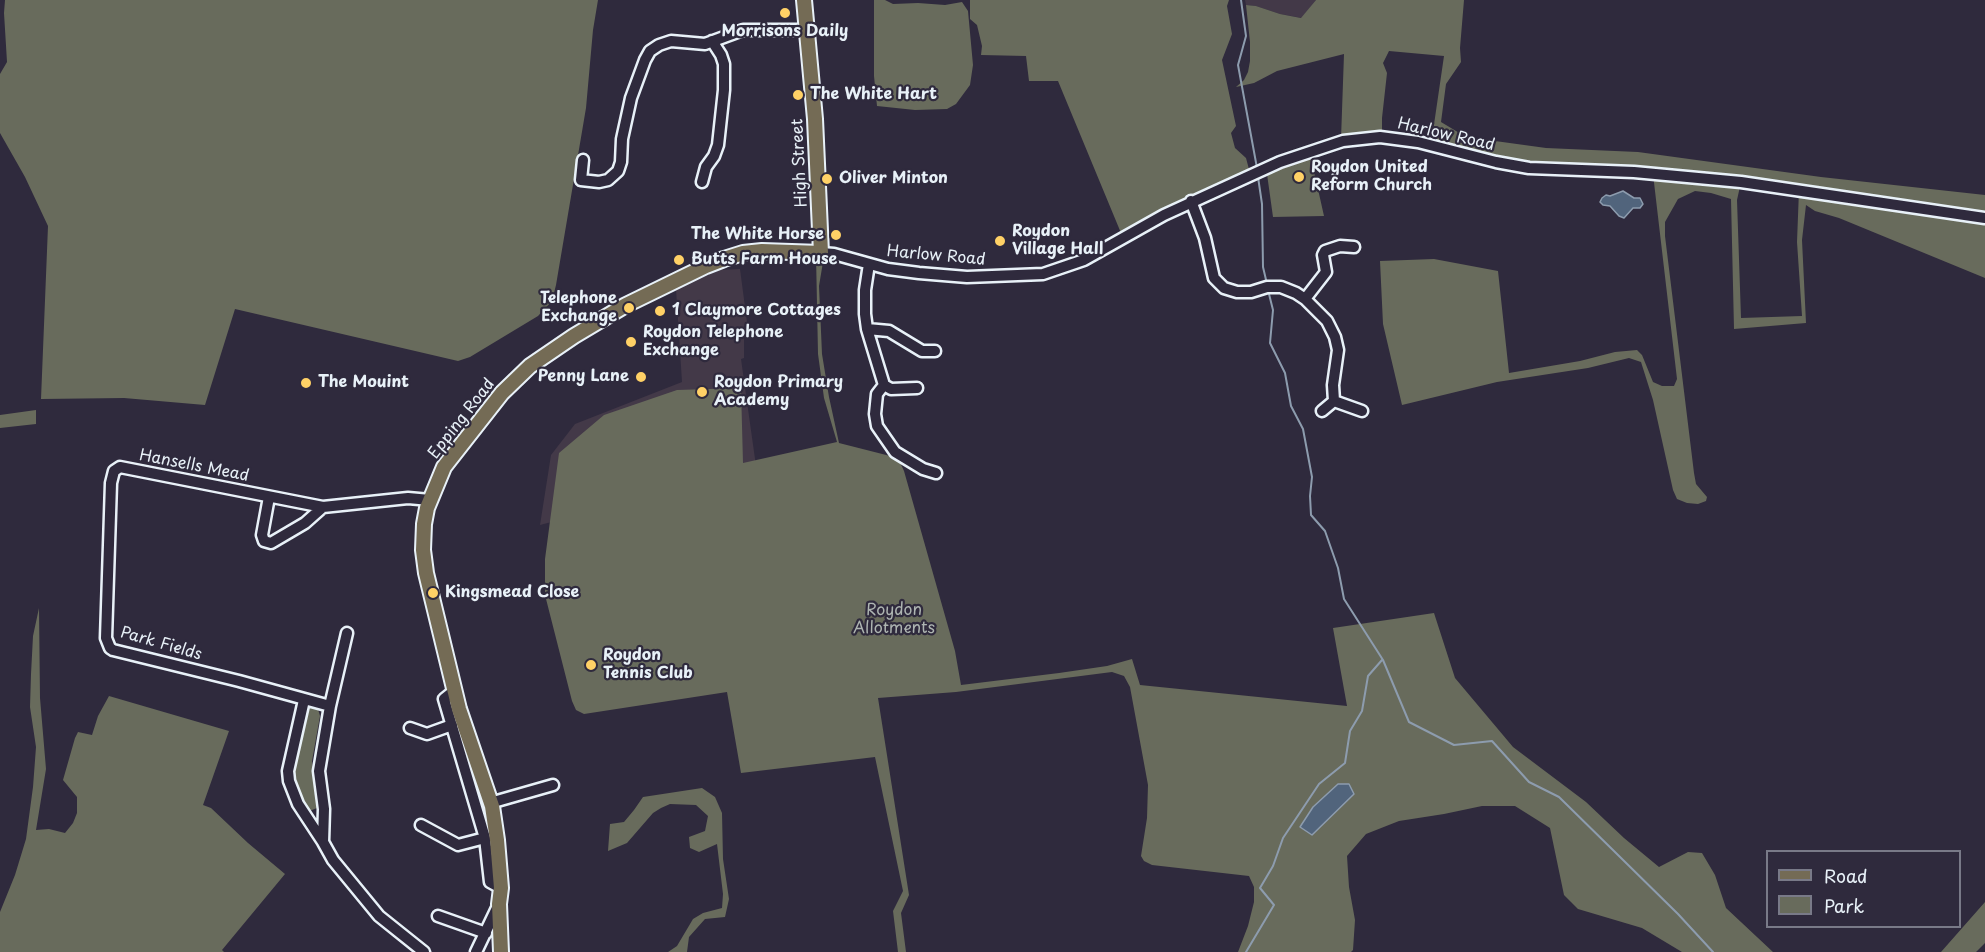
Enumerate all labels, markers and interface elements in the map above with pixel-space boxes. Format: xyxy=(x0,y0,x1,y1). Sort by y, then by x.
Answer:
marker: Morrisons Daily xyxy=(778,6,792,20)
place label: Morrisons Daily xyxy=(722,22,848,42)
place label: The White Hart xyxy=(810,85,937,105)
marker: The White Hart xyxy=(791,88,805,102)
street label: Harlow Road xyxy=(1396,114,1496,156)
street label: High Street xyxy=(788,118,812,208)
place label: Roydon United Reform Church xyxy=(1311,158,1432,196)
place label: Oliver Minton xyxy=(839,169,948,189)
marker: Roydon United Reform Church xyxy=(1292,170,1306,184)
marker: Oliver Minton xyxy=(820,172,834,186)
place label: Roydon Village Hall xyxy=(1012,222,1103,260)
place label: The White Horse xyxy=(691,225,824,245)
marker: The White Horse xyxy=(829,228,843,242)
marker: Roydon Village Hall xyxy=(993,234,1007,248)
street label: Harlow Road xyxy=(886,242,986,270)
place label: Butts Farm House xyxy=(691,250,837,270)
marker: Butts Farm House xyxy=(672,253,686,267)
place label: Telephone Exchange xyxy=(540,289,617,327)
marker: Telephone Exchange xyxy=(622,301,636,315)
place label: 1 Claymore Cottages xyxy=(672,301,841,321)
marker: 1 Claymore Cottages xyxy=(653,304,667,318)
place label: Roydon Telephone Exchange xyxy=(643,323,783,361)
marker: Roydon Telephone Exchange xyxy=(624,335,638,349)
place label: Penny Lane xyxy=(538,367,629,387)
marker: Penny Lane xyxy=(634,370,648,384)
place label: The Mouint xyxy=(318,373,409,393)
place label: Roydon Primary Academy xyxy=(714,373,843,411)
street label: Epping Road xyxy=(425,375,499,463)
marker: The Mouint xyxy=(299,376,313,390)
marker: Roydon Primary Academy xyxy=(695,385,709,399)
street label: Hansells Mead xyxy=(137,446,251,486)
place label: Kingsmead Close xyxy=(445,583,579,603)
marker: Kingsmead Close xyxy=(426,586,440,600)
park label: Roydon Allotments xyxy=(853,601,935,639)
street label: Park Fields xyxy=(118,623,204,665)
place label: Roydon Tennis Club xyxy=(603,646,693,684)
marker: Roydon Tennis Club xyxy=(584,658,598,672)
legend xyxy=(1766,850,1961,928)
text: Road xyxy=(1824,862,1868,889)
text: Park xyxy=(1824,892,1864,919)

